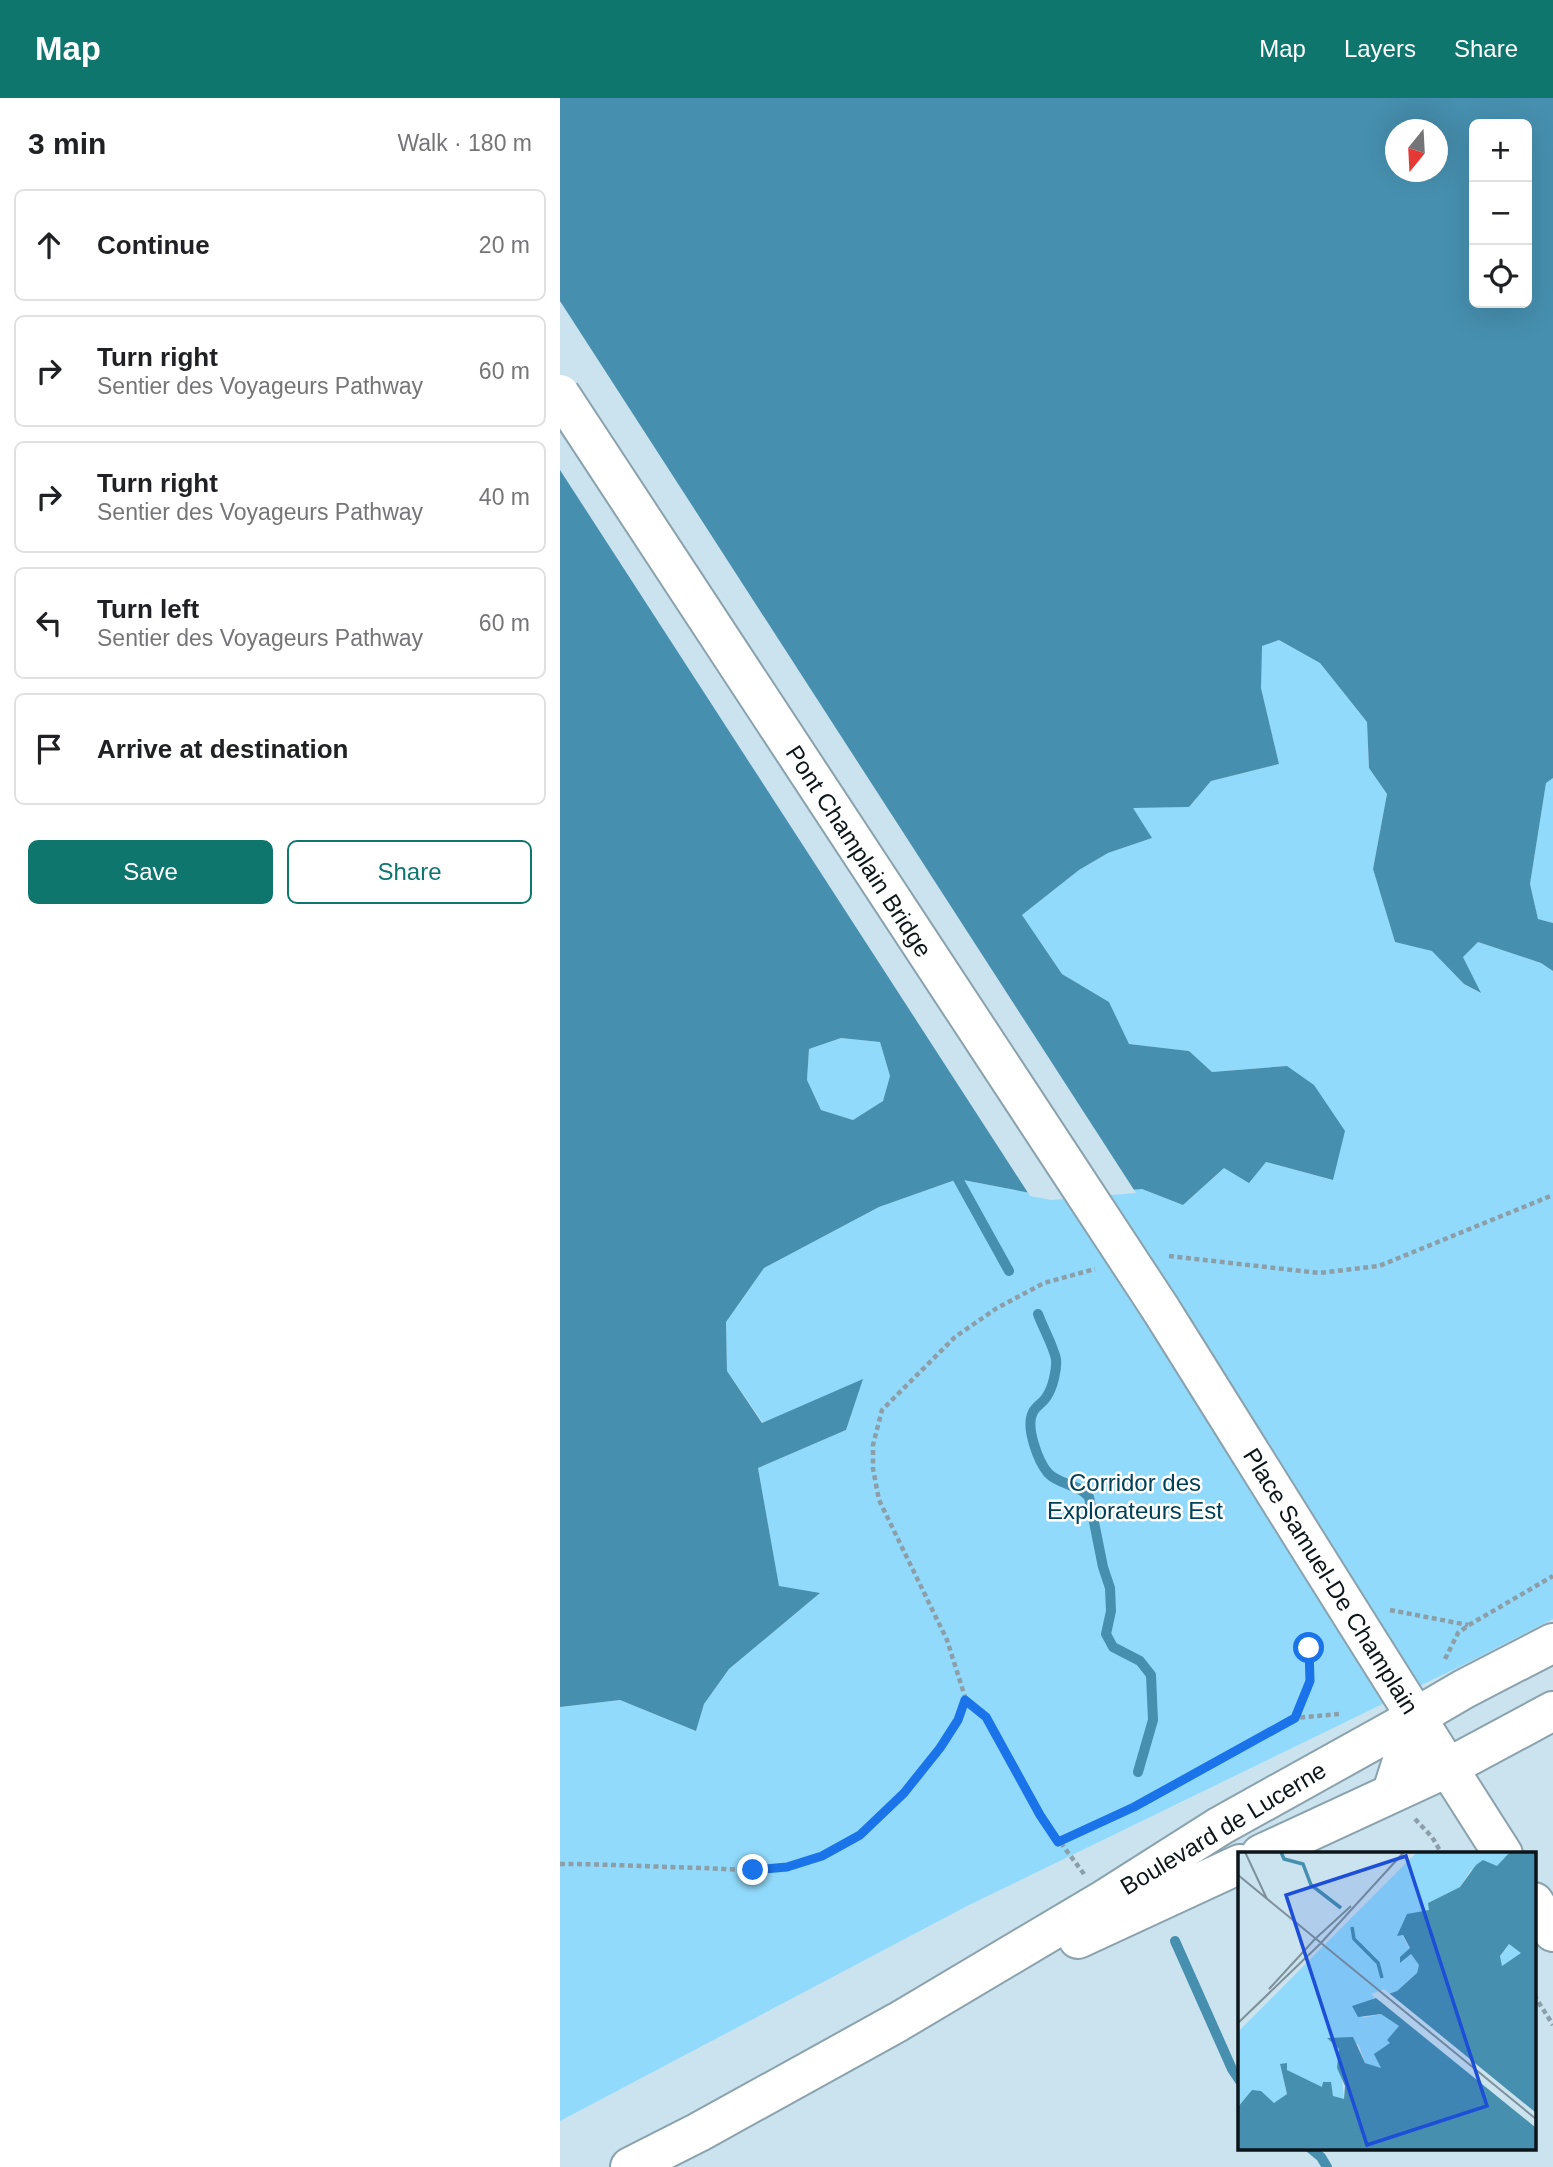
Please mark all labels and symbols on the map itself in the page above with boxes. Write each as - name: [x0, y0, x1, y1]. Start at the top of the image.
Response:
- north arrow: [1385, 119, 1448, 182]
- street label: Pont Champlain Bridge: [780, 740, 938, 962]
- street label: Place Samuel-De Champlain: [1238, 1443, 1424, 1719]
- park label: Corridor des Explorateurs Est: [1047, 1469, 1223, 1524]
- route start: [1293, 1632, 1324, 1663]
- street label: Boulevard de Lucerne: [1115, 1756, 1331, 1900]
- inset map: [1238, 1852, 1536, 2150]
- route end: [737, 1854, 768, 1885]

